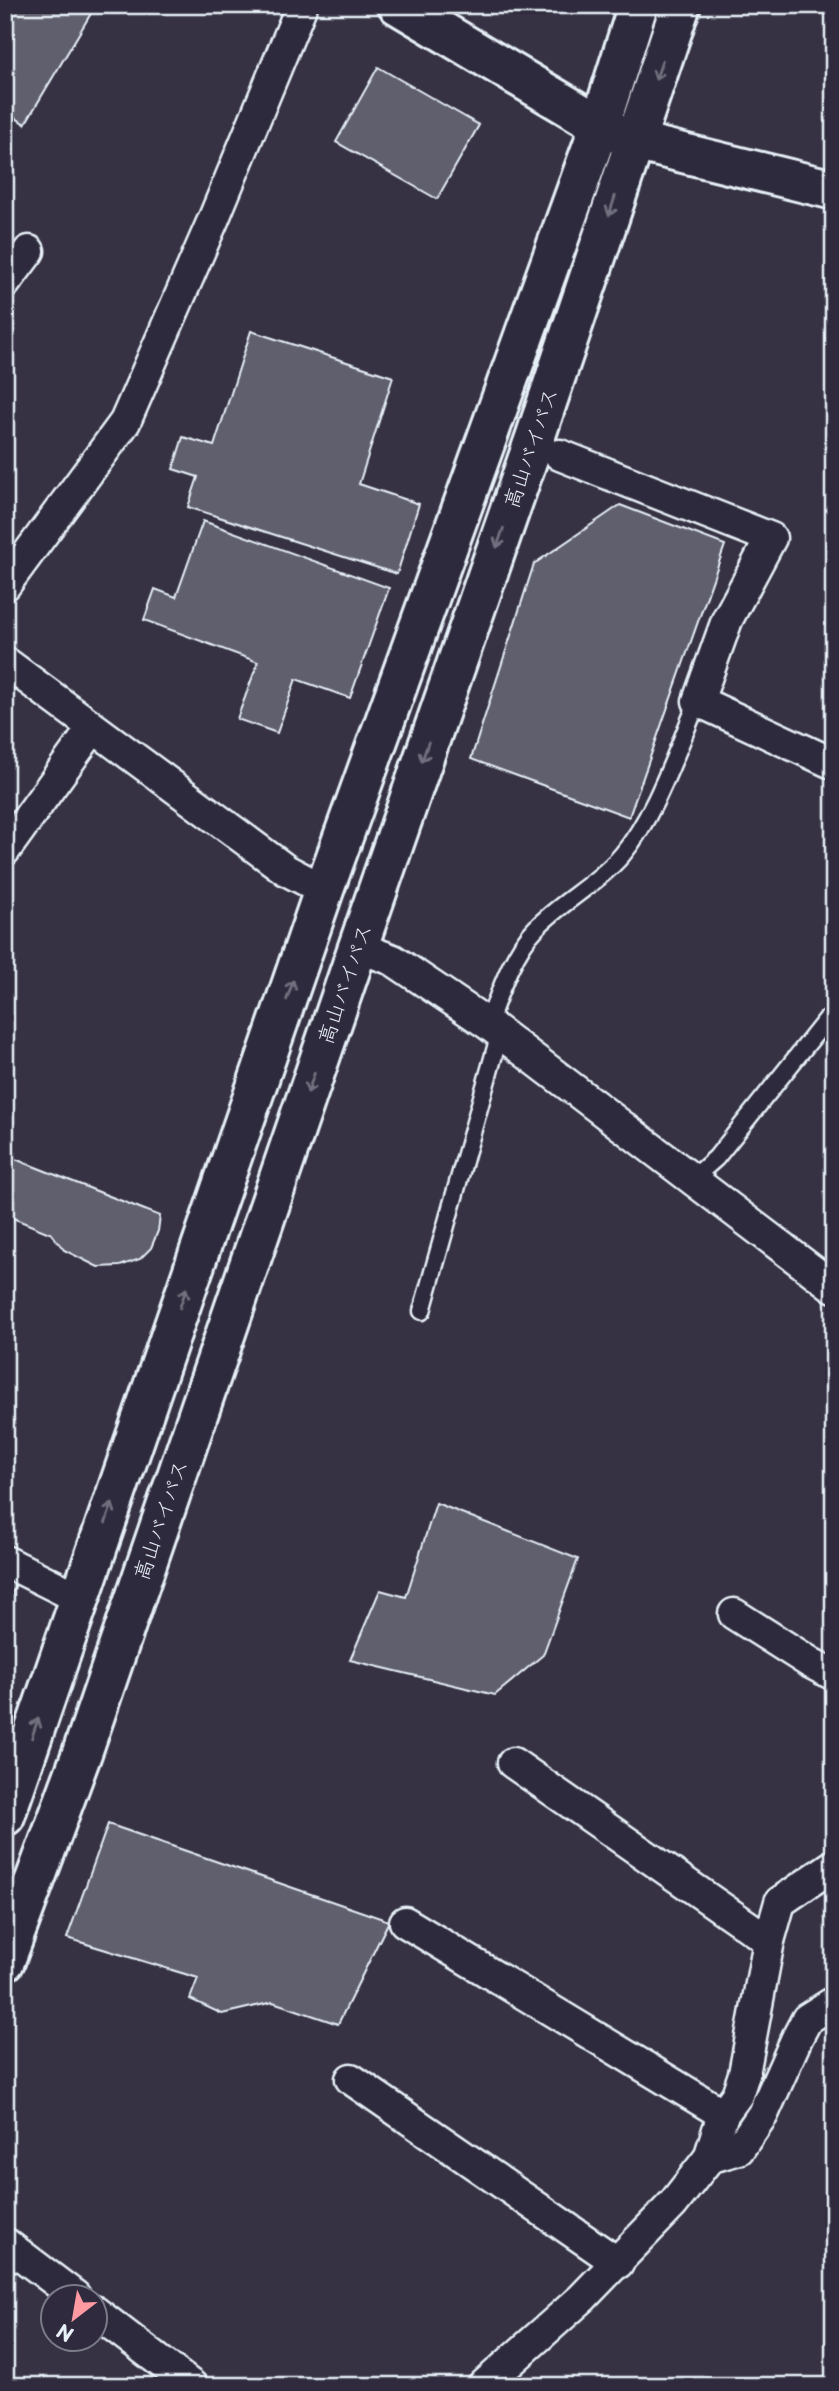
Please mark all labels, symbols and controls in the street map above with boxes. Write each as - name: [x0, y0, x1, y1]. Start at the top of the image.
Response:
- one-way arrow: [652, 58, 664, 80]
- one-way arrow: [605, 195, 618, 217]
- street label: 高山バイパス: [494, 383, 565, 512]
- one-way arrow: [493, 526, 506, 548]
- one-way arrow: [418, 741, 431, 763]
- street label: 高山バイパス: [308, 919, 379, 1048]
- one-way arrow: [285, 980, 297, 1002]
- one-way arrow: [304, 1072, 317, 1094]
- one-way arrow: [177, 1287, 190, 1309]
- street label: 高山バイパス: [124, 1455, 195, 1584]
- one-way arrow: [103, 1502, 116, 1524]
- one-way arrow: [30, 1718, 42, 1740]
- north arrow: [38, 2282, 108, 2352]
- text: N: [51, 2318, 78, 2349]

